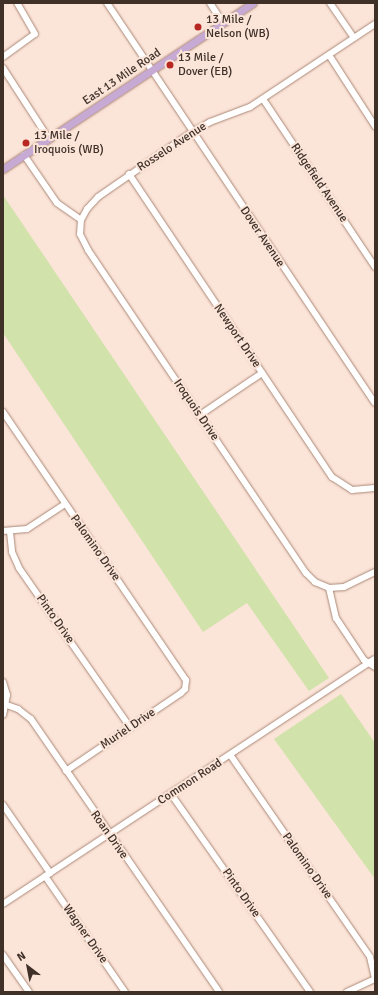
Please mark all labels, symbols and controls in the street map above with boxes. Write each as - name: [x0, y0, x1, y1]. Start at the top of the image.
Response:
- place label: 13 Mile / Nelson (WB): [206, 13, 270, 41]
- marker: 13 Mile / Nelson (WB): [193, 22, 203, 32]
- street label: East 13 Mile Road: [80, 46, 164, 108]
- place label: 13 Mile / Dover (EB): [178, 51, 232, 79]
- marker: 13 Mile / Dover (EB): [165, 60, 175, 70]
- street label: Rosselo Avenue: [135, 119, 209, 175]
- place label: 13 Mile / Iroquois (WB): [34, 129, 104, 157]
- marker: 13 Mile / Iroquois (WB): [21, 138, 31, 148]
- street label: Ridgefield Avenue: [287, 141, 351, 225]
- street label: Dover Avenue: [237, 204, 287, 270]
- street label: Newport Drive: [210, 301, 264, 371]
- street label: Iroquois Drive: [170, 377, 222, 443]
- street label: Palomino Drive: [67, 512, 123, 584]
- street label: Pinto Drive: [33, 592, 77, 646]
- street label: Muriel Drive: [98, 705, 158, 753]
- street label: Common Road: [155, 756, 225, 808]
- street label: Roan Drive: [87, 808, 131, 862]
- street label: Palomino Drive: [279, 830, 335, 902]
- street label: Pinto Drive: [219, 866, 263, 920]
- street label: Wagner Drive: [59, 902, 111, 966]
- north arrow: [8, 947, 48, 987]
- text: N: [15, 949, 28, 964]

